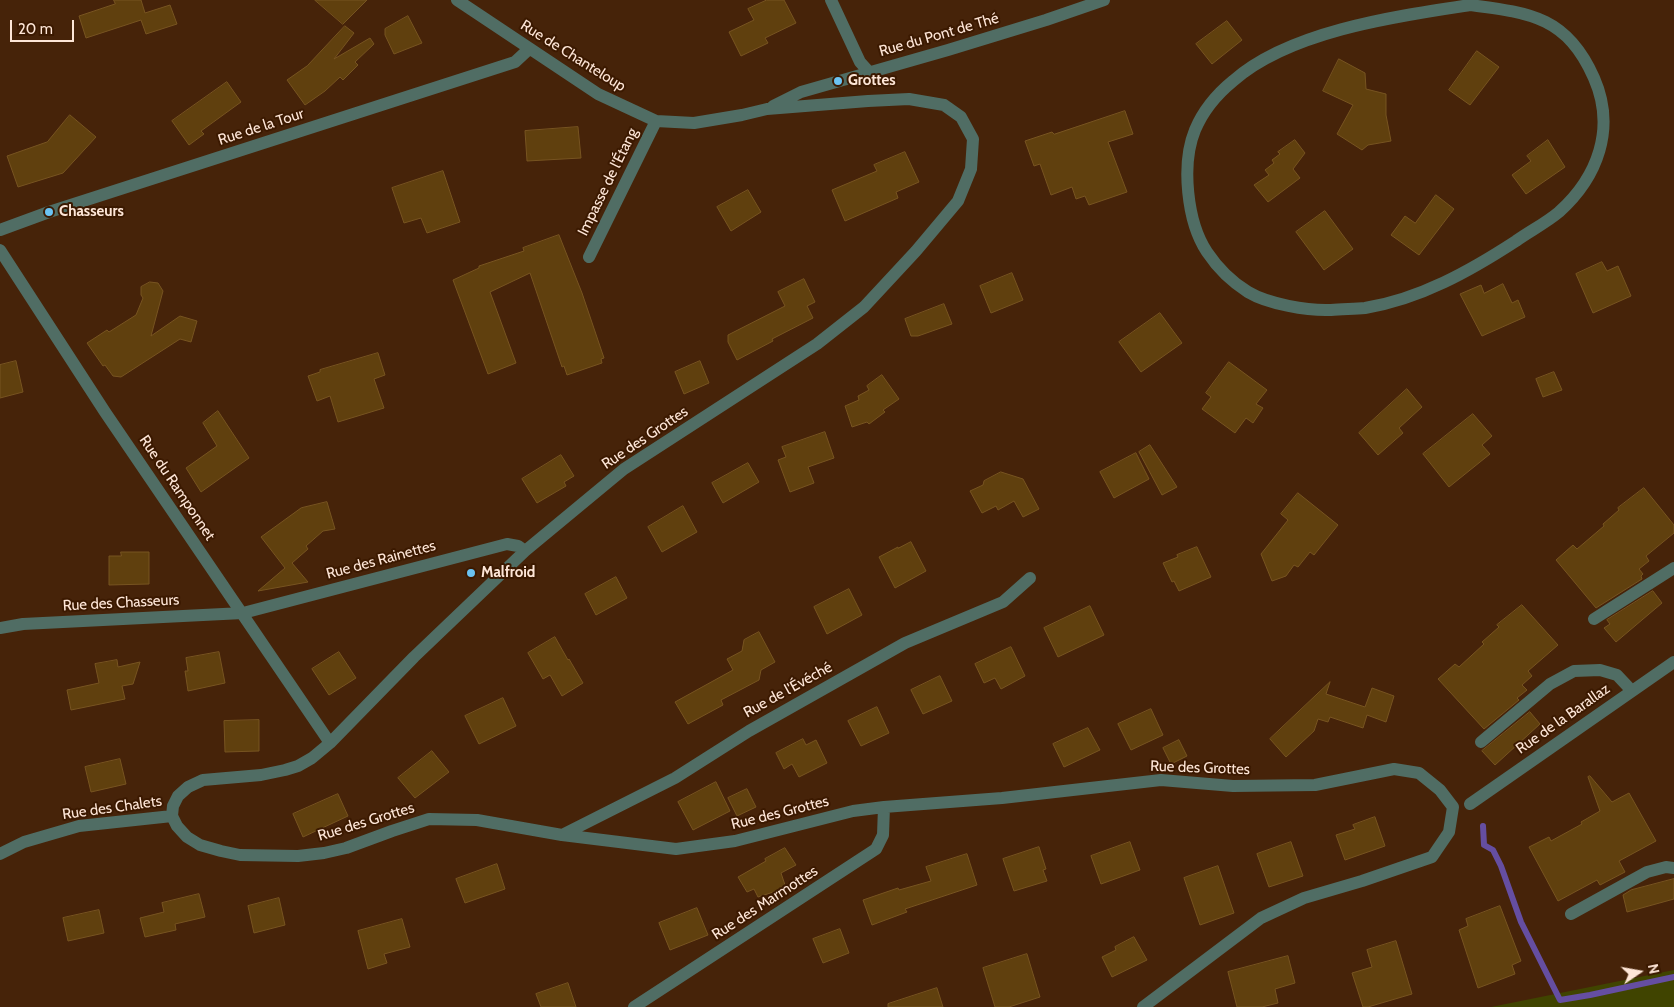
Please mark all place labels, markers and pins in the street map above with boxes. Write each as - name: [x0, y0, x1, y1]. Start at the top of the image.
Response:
- place label: Grottes: [848, 72, 896, 90]
- marker: Grottes: [832, 75, 844, 87]
- place label: Chasseurs: [59, 203, 124, 221]
- marker: Chasseurs: [43, 206, 55, 218]
- place label: Malfroid: [481, 564, 535, 582]
- marker: Malfroid: [465, 567, 477, 579]

